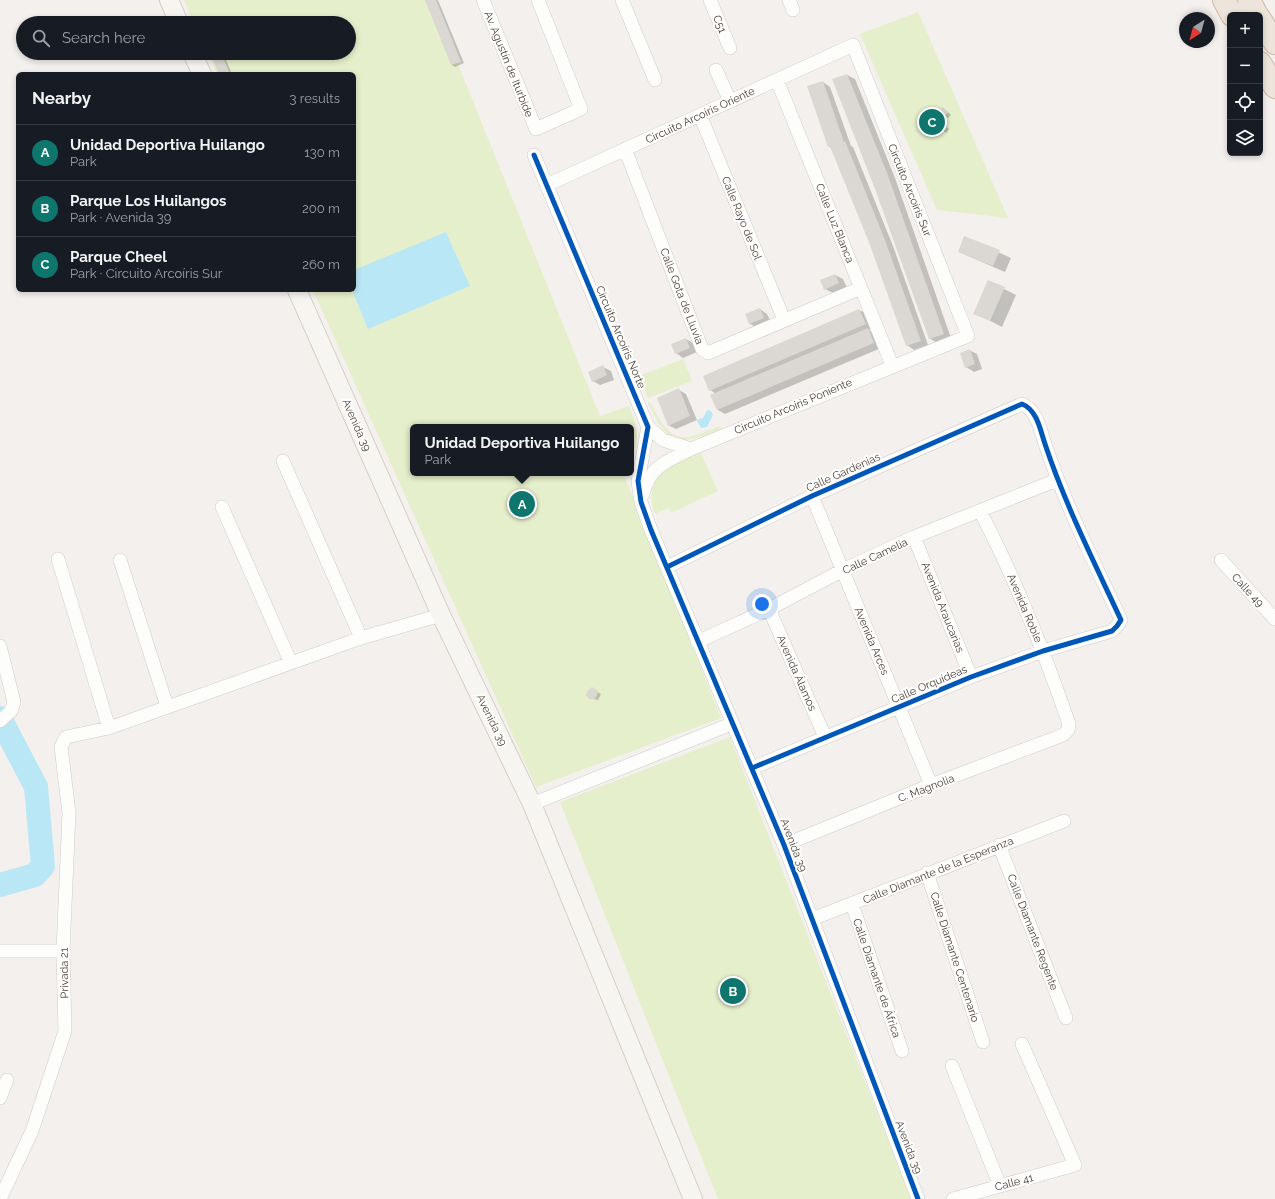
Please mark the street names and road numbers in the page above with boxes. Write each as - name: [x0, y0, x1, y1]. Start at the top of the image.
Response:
- street label: Av. Agustín de Iturbide: [481, 9, 536, 120]
- street label: C51: [710, 13, 729, 35]
- street label: Circuito Arcoíris Oriente: [644, 84, 757, 146]
- street label: Circuito Arcoíris Sur: [885, 142, 934, 238]
- street label: Calle Rayo de Sol: [719, 174, 764, 262]
- street label: Calle Luz Blanca: [813, 181, 856, 265]
- street label: Calle Gota de Lluvia: [657, 246, 706, 346]
- street label: Circuito Arcoíris Norte: [593, 284, 648, 391]
- street label: Circuito Arcoíris Poniente: [732, 376, 854, 437]
- street label: Avenida 39: [339, 397, 374, 453]
- street label: Calle Gardenias: [804, 450, 882, 495]
- street label: Calle Camelia: [841, 536, 910, 577]
- street label: Avenida Araucarias: [918, 560, 967, 654]
- street label: Calle 49: [1229, 571, 1266, 610]
- street label: Avenida Roble: [1004, 572, 1045, 645]
- street label: Avenida Arces: [851, 605, 892, 677]
- street label: Avenida Álamos: [774, 633, 820, 713]
- street label: Calle Orquídeas: [889, 663, 969, 706]
- street label: Avenida 39: [473, 692, 510, 748]
- street label: C. Magnolia: [896, 772, 956, 805]
- street label: Avenida 39: [777, 817, 810, 874]
- street label: Calle Diamante de la Esperanza: [861, 834, 1015, 907]
- street label: Calle Diamante Regente: [1004, 872, 1061, 993]
- street label: Calle Diamante Centenario: [927, 890, 982, 1024]
- street label: Calle Diamante de África: [850, 916, 904, 1040]
- street label: Privada 21: [58, 947, 71, 999]
- street label: Avenida 39: [892, 1119, 925, 1176]
- street label: Calle 41: [993, 1171, 1035, 1194]

